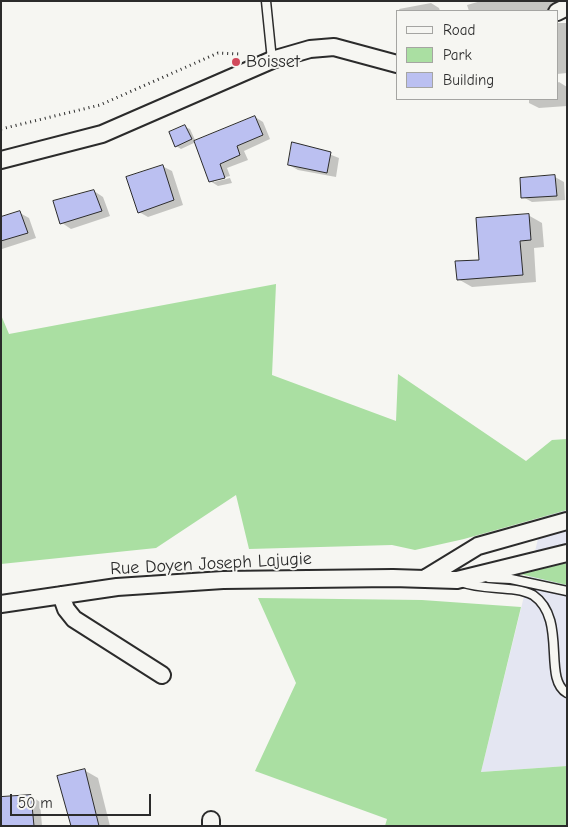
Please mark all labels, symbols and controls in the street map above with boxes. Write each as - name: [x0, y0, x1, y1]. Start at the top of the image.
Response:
- legend: [396, 10, 558, 100]
- text: Road: [443, 21, 475, 39]
- text: Park: [443, 46, 472, 64]
- place label: Boisset: [246, 51, 300, 73]
- marker: Boisset: [230, 56, 242, 68]
- text: Building: [443, 71, 494, 89]
- street label: Rue Doyen Joseph Lajugie: [110, 548, 312, 580]
- scale bar: [12, 784, 154, 816]
- text: 50 m: [18, 794, 53, 812]

